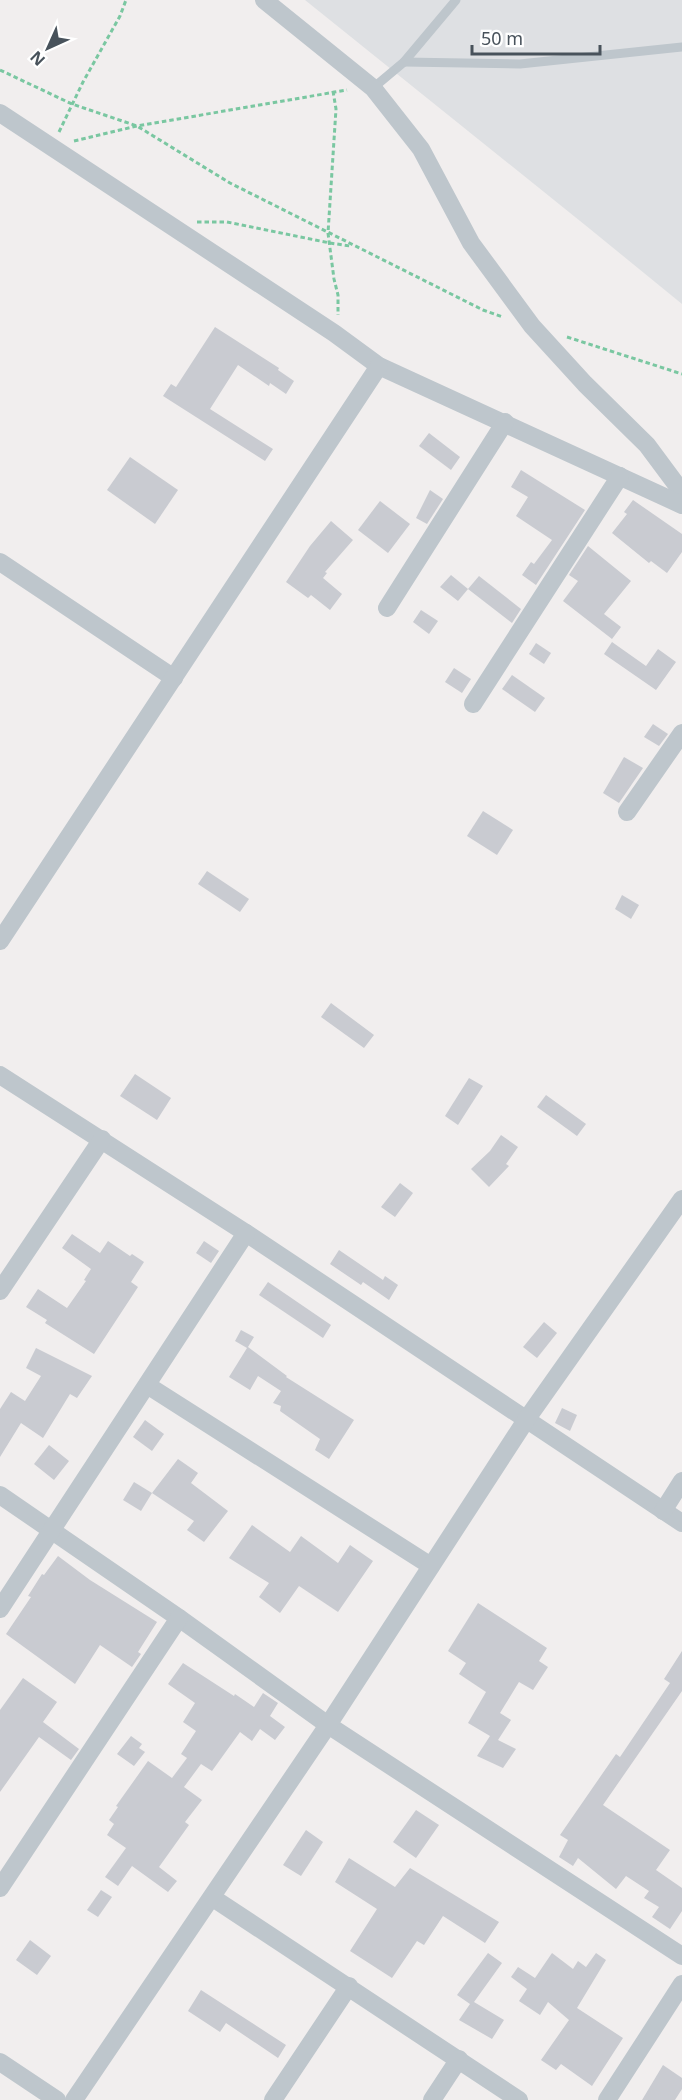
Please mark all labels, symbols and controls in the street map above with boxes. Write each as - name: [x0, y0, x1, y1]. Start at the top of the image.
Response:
- north arrow: [18, 18, 78, 78]
- scale bar: [472, 18, 600, 56]
- text: 50 m: [481, 26, 523, 50]
- text: N: [25, 46, 50, 71]

